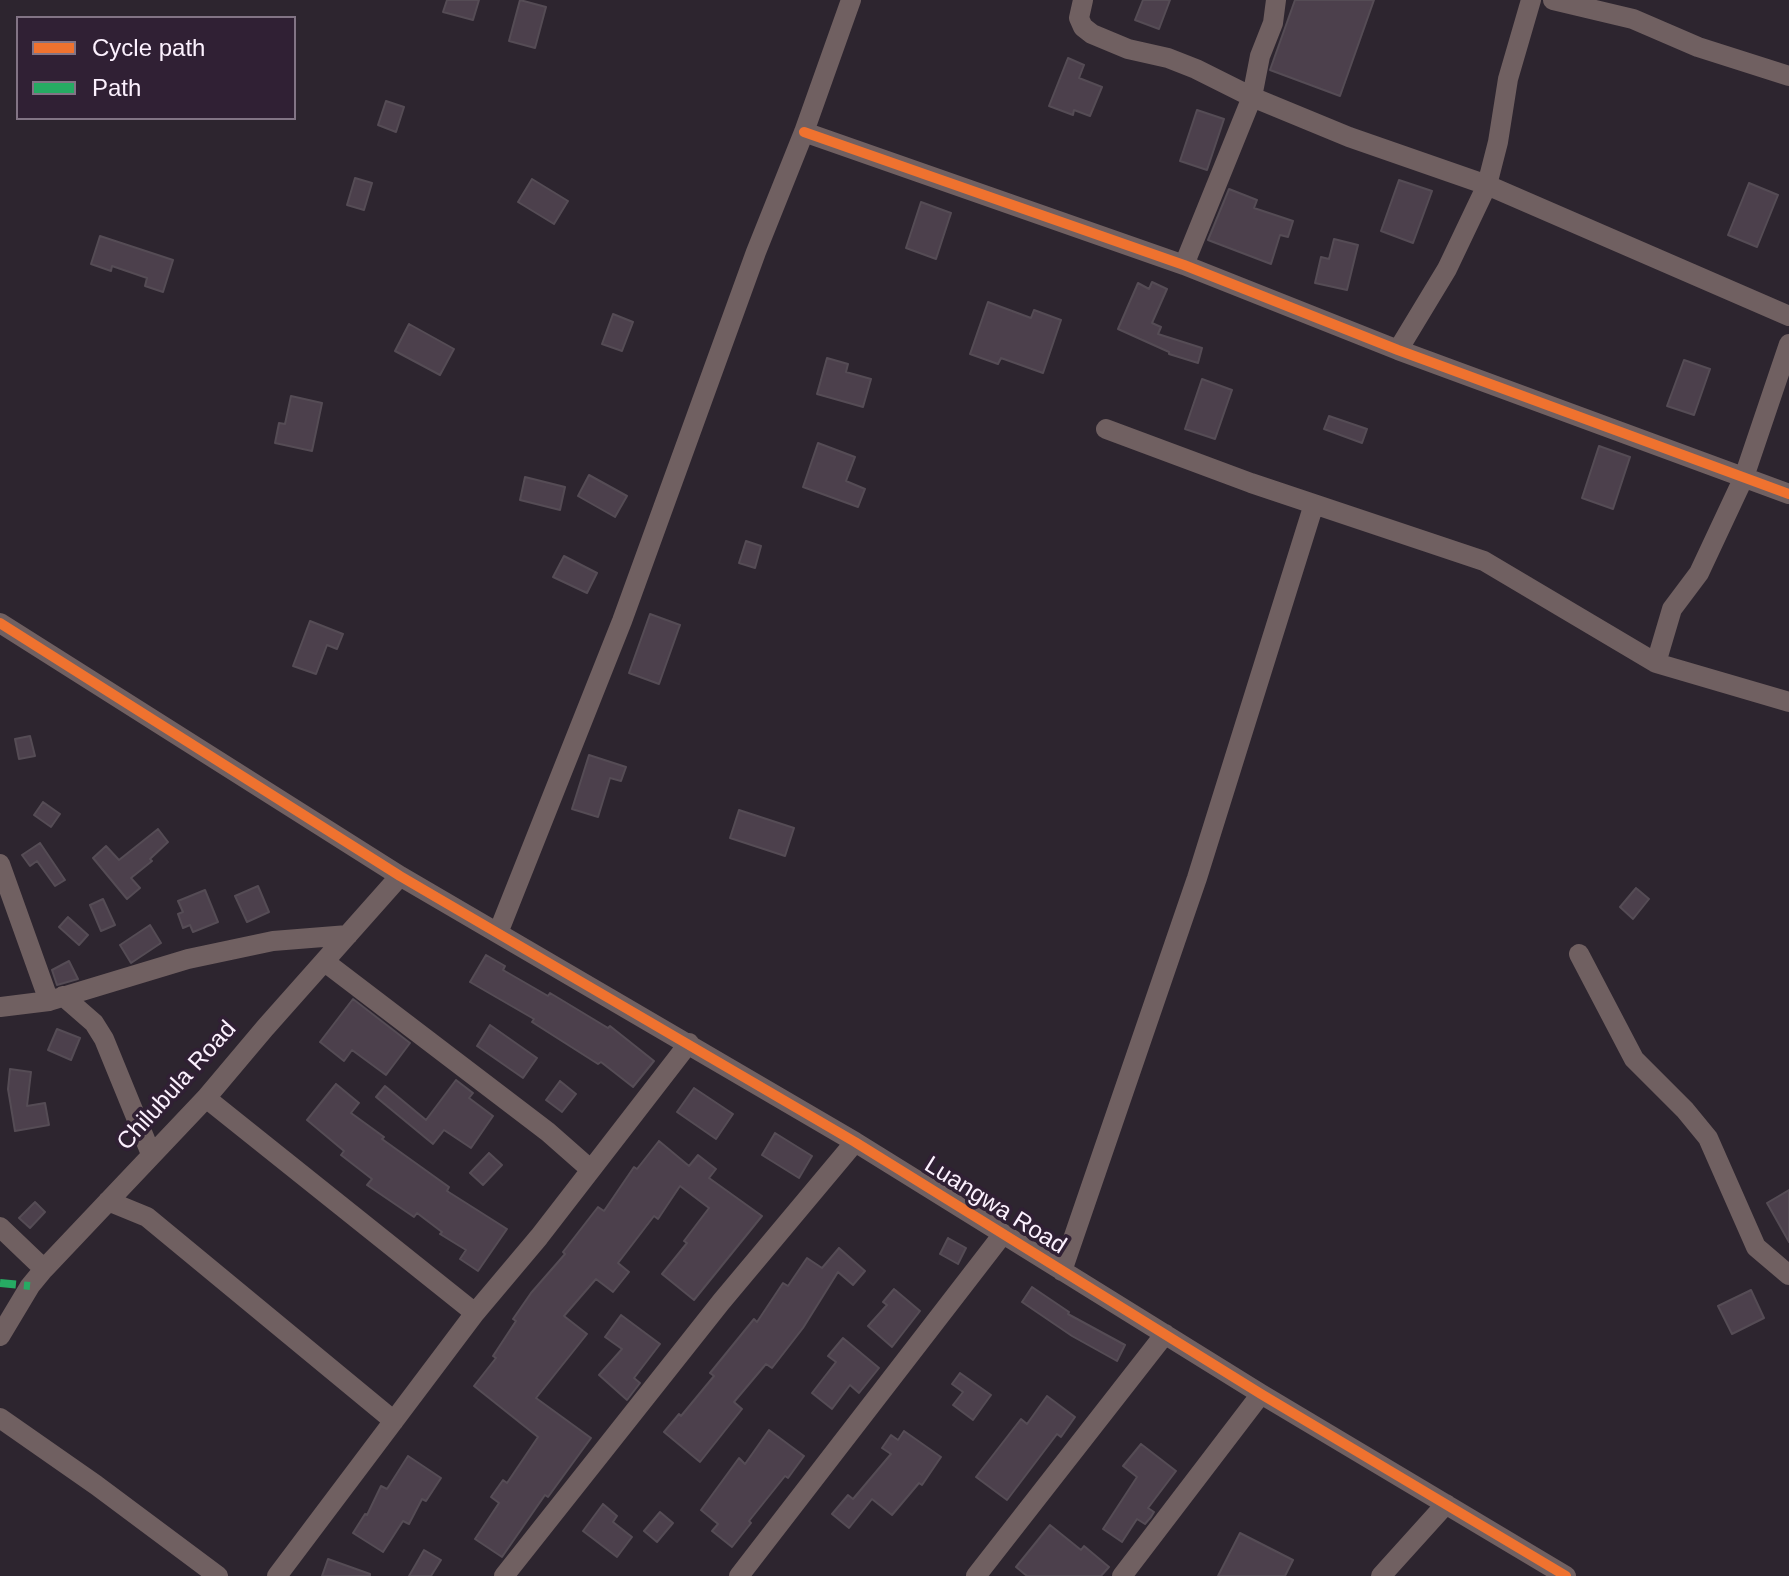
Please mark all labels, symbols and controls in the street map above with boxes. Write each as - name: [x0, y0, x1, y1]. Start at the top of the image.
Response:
- legend: [16, 16, 296, 120]
- text: Cycle path: [92, 34, 205, 61]
- text: Path: [92, 74, 141, 101]
- street label: Chilubula Road: [111, 1015, 243, 1157]
- street label: Luangwa Road: [919, 1151, 1071, 1261]

